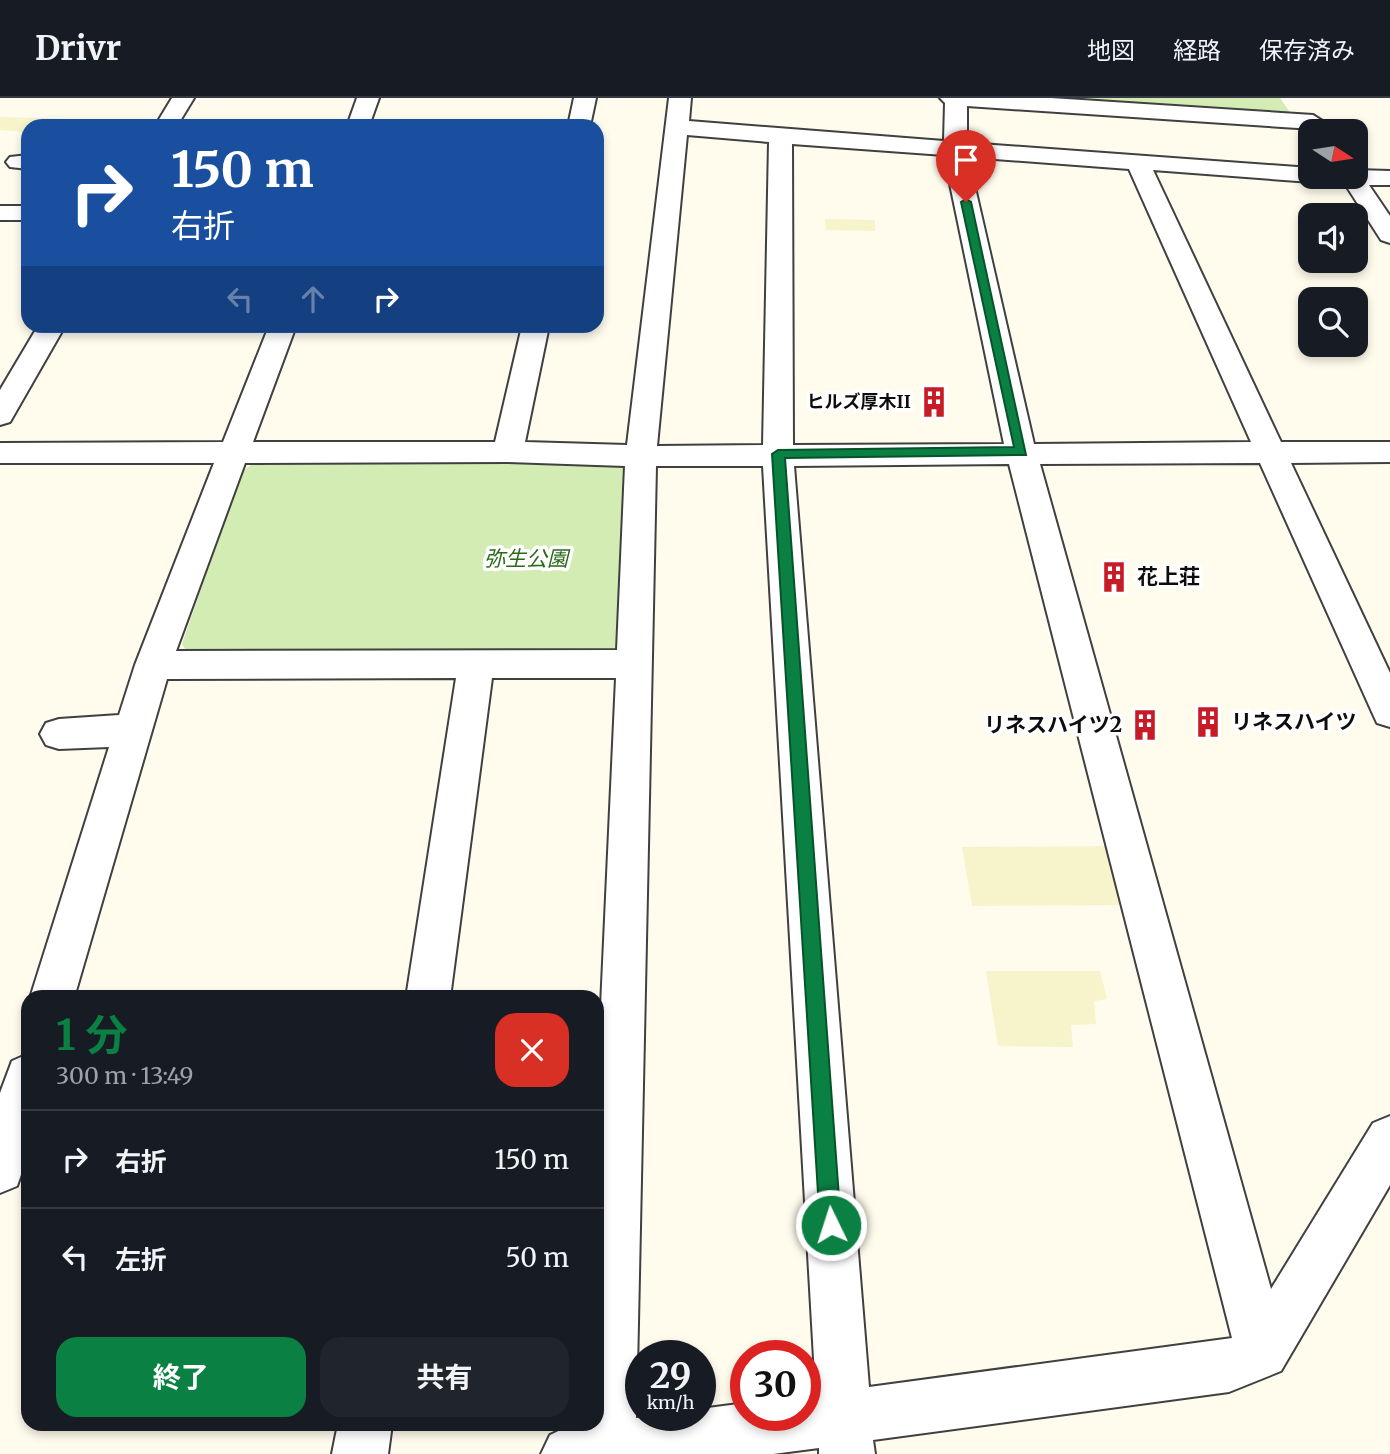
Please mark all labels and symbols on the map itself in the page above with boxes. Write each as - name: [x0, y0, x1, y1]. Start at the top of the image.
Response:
- north arrow: [1298, 119, 1368, 189]
- pin: [936, 130, 996, 202]
- building icon: ヒルズ厚木II: [917, 385, 951, 419]
- place label: ヒルズ厚木II: [807, 390, 911, 413]
- park label: 弥生公園: [484, 545, 571, 572]
- building icon: 花上荘: [1097, 560, 1131, 594]
- place label: 花上荘: [1137, 563, 1200, 590]
- building icon: リネスハイツ: [1191, 705, 1225, 739]
- building icon: リネスハイツ2: [1128, 708, 1162, 742]
- place label: リネスハイツ: [1231, 708, 1357, 735]
- place label: リネスハイツ2: [984, 711, 1122, 738]
- position arrow: [794, 1188, 868, 1262]
- speed limit sign: 30: [730, 1340, 821, 1431]

